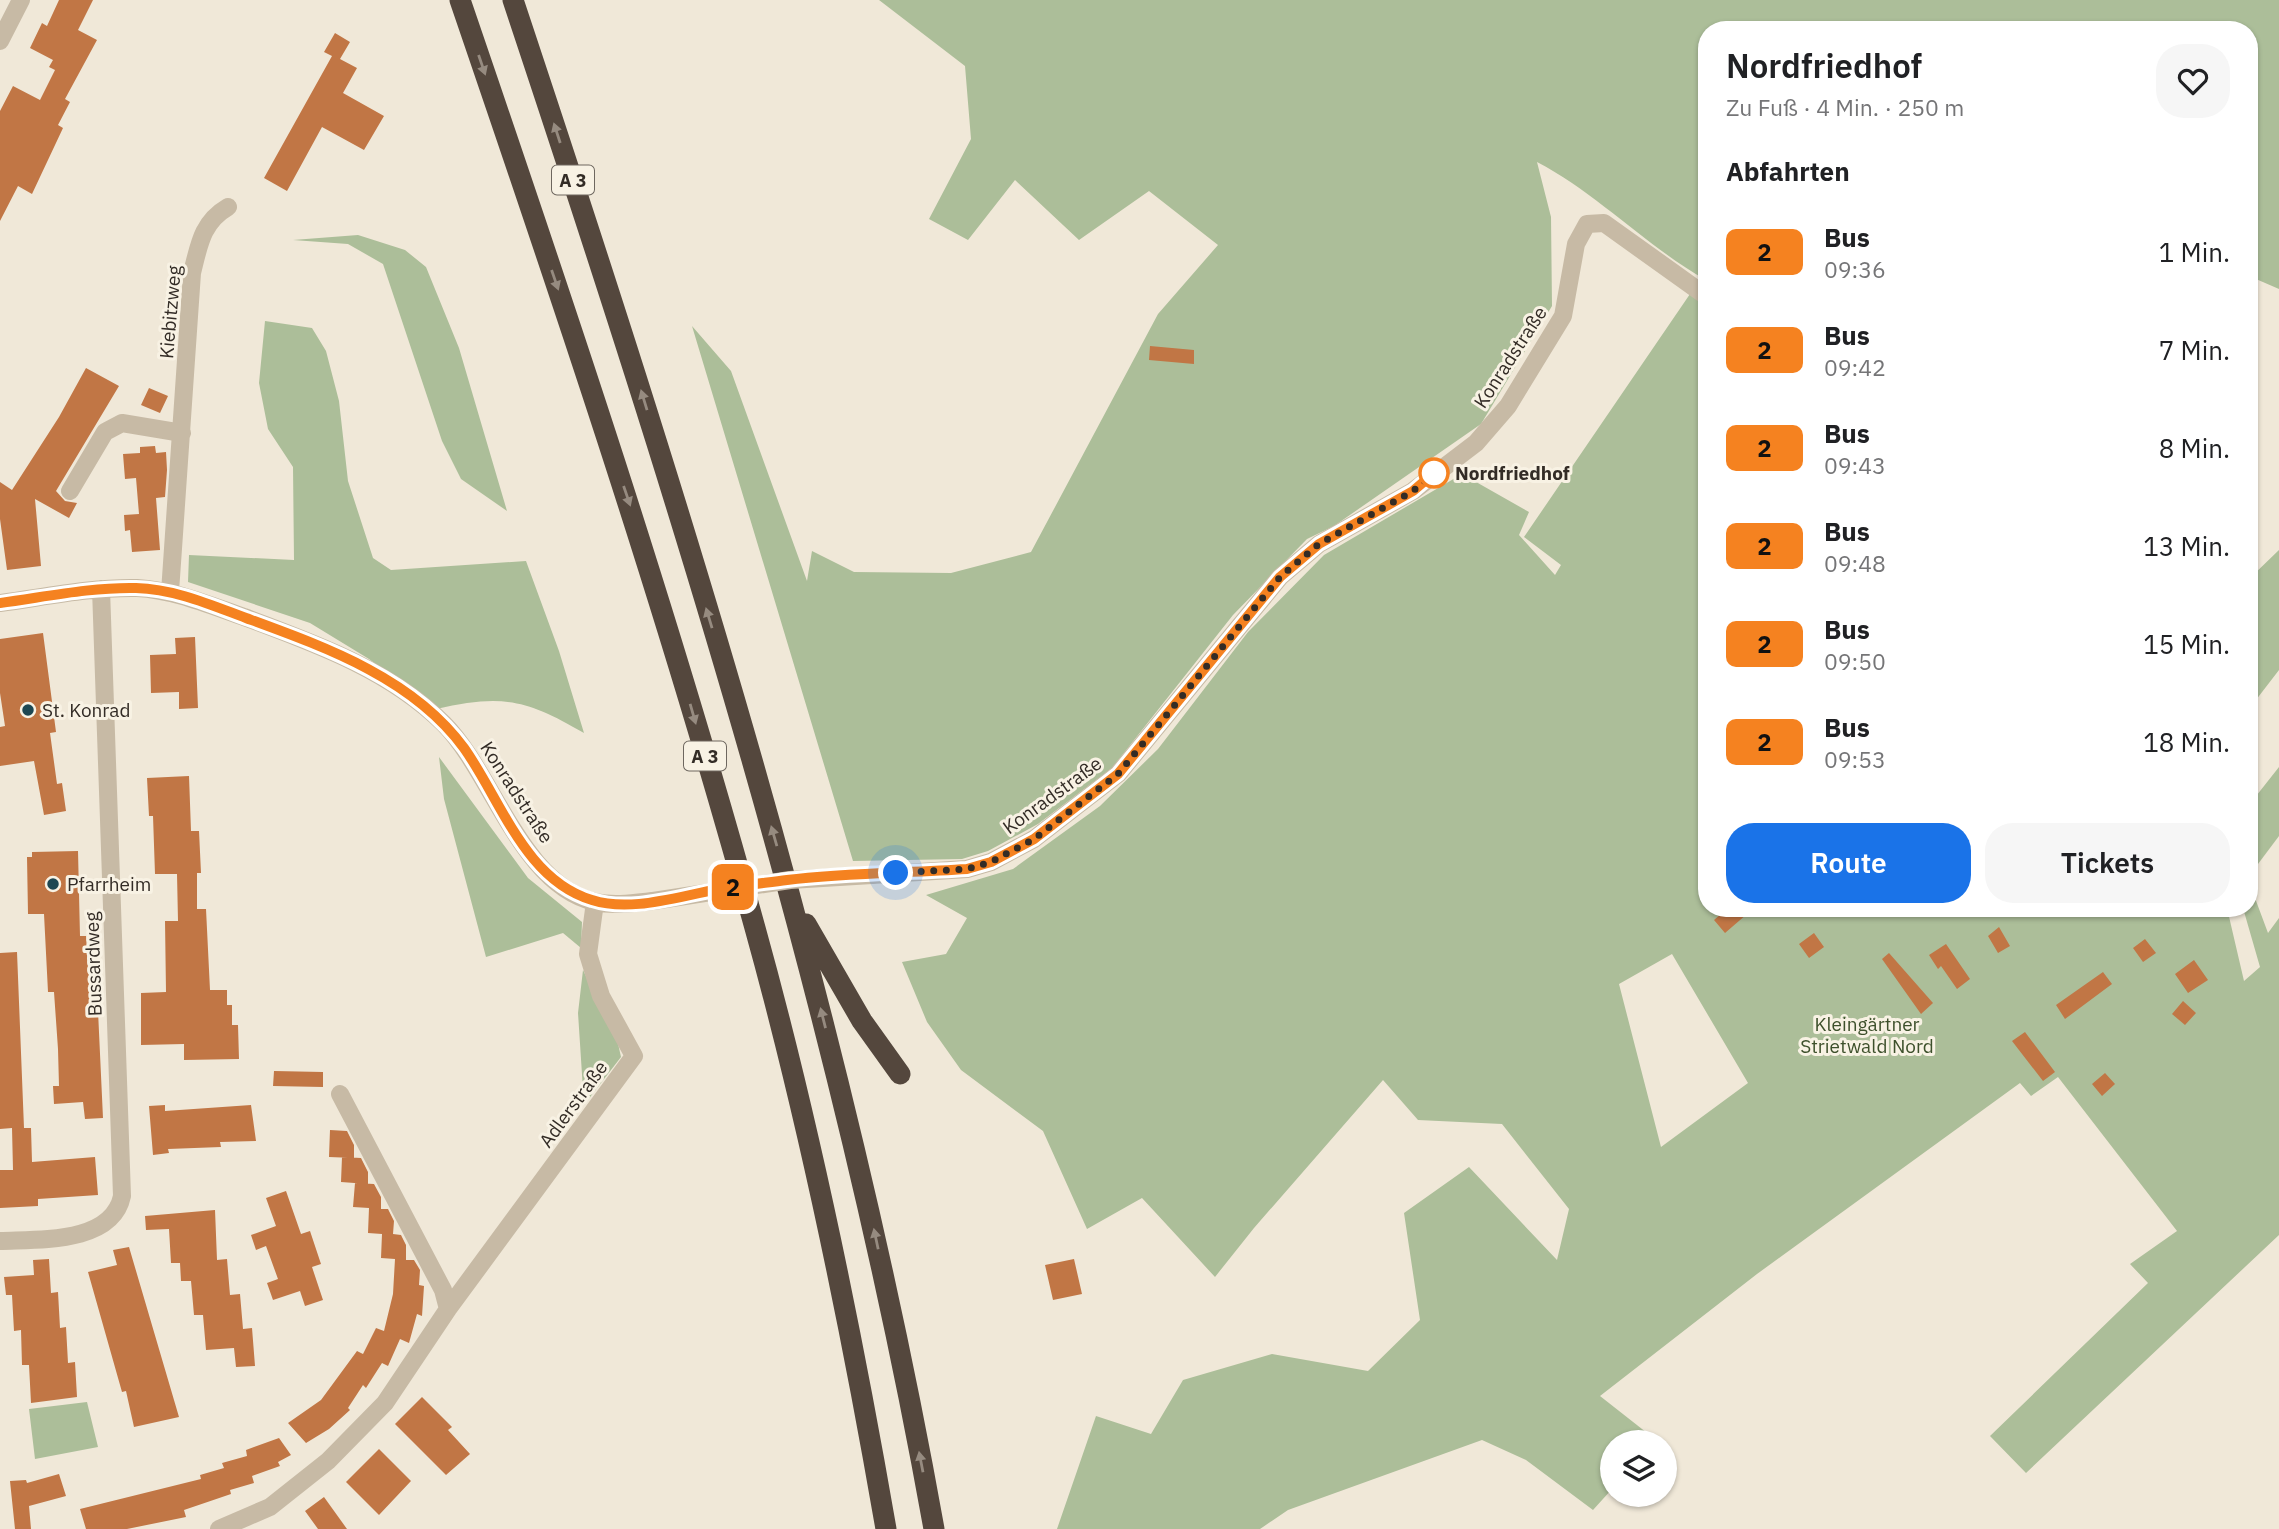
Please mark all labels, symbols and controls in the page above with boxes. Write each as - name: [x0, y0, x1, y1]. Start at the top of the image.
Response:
- text: Nordfriedhof: [1726, 44, 1922, 87]
- button: heart: [2156, 44, 2230, 118]
- one-way arrow: [478, 54, 488, 75]
- text: Zu Fuß · 4 Min. · 250 m: [1726, 92, 1964, 122]
- one-way arrow: [551, 122, 562, 143]
- text: Abfahrten: [1726, 154, 1850, 188]
- road number: A 3: [552, 166, 594, 195]
- text: Bus: [1824, 220, 1870, 254]
- text: 1 Min.: [2159, 235, 2230, 269]
- text: 2: [1757, 236, 1772, 268]
- text: 09:36: [1824, 254, 1886, 284]
- street label: Kiebitzweg: [154, 264, 186, 360]
- one-way arrow: [550, 270, 561, 291]
- street label: Konradstraße: [1468, 302, 1552, 412]
- text: Bus: [1824, 318, 1870, 352]
- text: 7 Min.: [2159, 333, 2230, 367]
- text: 2: [1757, 334, 1772, 366]
- text: 09:42: [1824, 352, 1886, 382]
- one-way arrow: [639, 389, 649, 410]
- text: Bus: [1824, 416, 1870, 450]
- text: 8 Min.: [2159, 431, 2230, 465]
- text: 2: [1757, 432, 1772, 464]
- text: 09:43: [1824, 450, 1886, 480]
- marker: Nordfriedhof: [1419, 458, 1449, 488]
- place label: Nordfriedhof: [1455, 461, 1570, 485]
- one-way arrow: [622, 486, 633, 507]
- text: Bus: [1824, 514, 1870, 548]
- text: 13 Min.: [2143, 529, 2230, 563]
- text: 2: [1757, 530, 1772, 562]
- text: 09:48: [1824, 548, 1886, 578]
- one-way arrow: [703, 607, 713, 628]
- text: Bus: [1824, 612, 1870, 646]
- text: 15 Min.: [2143, 627, 2230, 661]
- text: 2: [1757, 628, 1772, 660]
- text: 09:50: [1824, 646, 1886, 676]
- place label: St. Konrad: [42, 698, 130, 722]
- marker: St. Konrad: [20, 702, 36, 718]
- one-way arrow: [688, 704, 698, 725]
- text: Bus: [1824, 710, 1870, 744]
- text: 18 Min.: [2143, 725, 2230, 759]
- text: 2: [1757, 726, 1772, 758]
- street label: Konradstraße: [475, 737, 559, 847]
- road number: A 3: [684, 742, 726, 770]
- text: 09:53: [1824, 744, 1886, 774]
- street label: Konradstraße: [998, 751, 1106, 839]
- button: Route: [1726, 823, 1971, 903]
- button: Tickets: [1985, 823, 2230, 903]
- one-way arrow: [768, 825, 778, 846]
- your location: [878, 855, 913, 890]
- line badge: 2: [710, 864, 756, 910]
- text: 2: [726, 871, 740, 903]
- place label: Pfarrheim: [67, 872, 151, 896]
- marker: Pfarrheim: [45, 876, 61, 892]
- street label: Bussardweg: [79, 911, 107, 1017]
- one-way arrow: [817, 1007, 828, 1029]
- park label: Kleingärtner Strietwald Nord: [1800, 1012, 1934, 1058]
- street label: Adlerstraße: [534, 1056, 612, 1152]
- one-way arrow: [870, 1228, 881, 1250]
- map controls: [1600, 1430, 1677, 1507]
- button: layers: [1600, 1430, 1677, 1507]
- one-way arrow: [916, 1451, 927, 1473]

